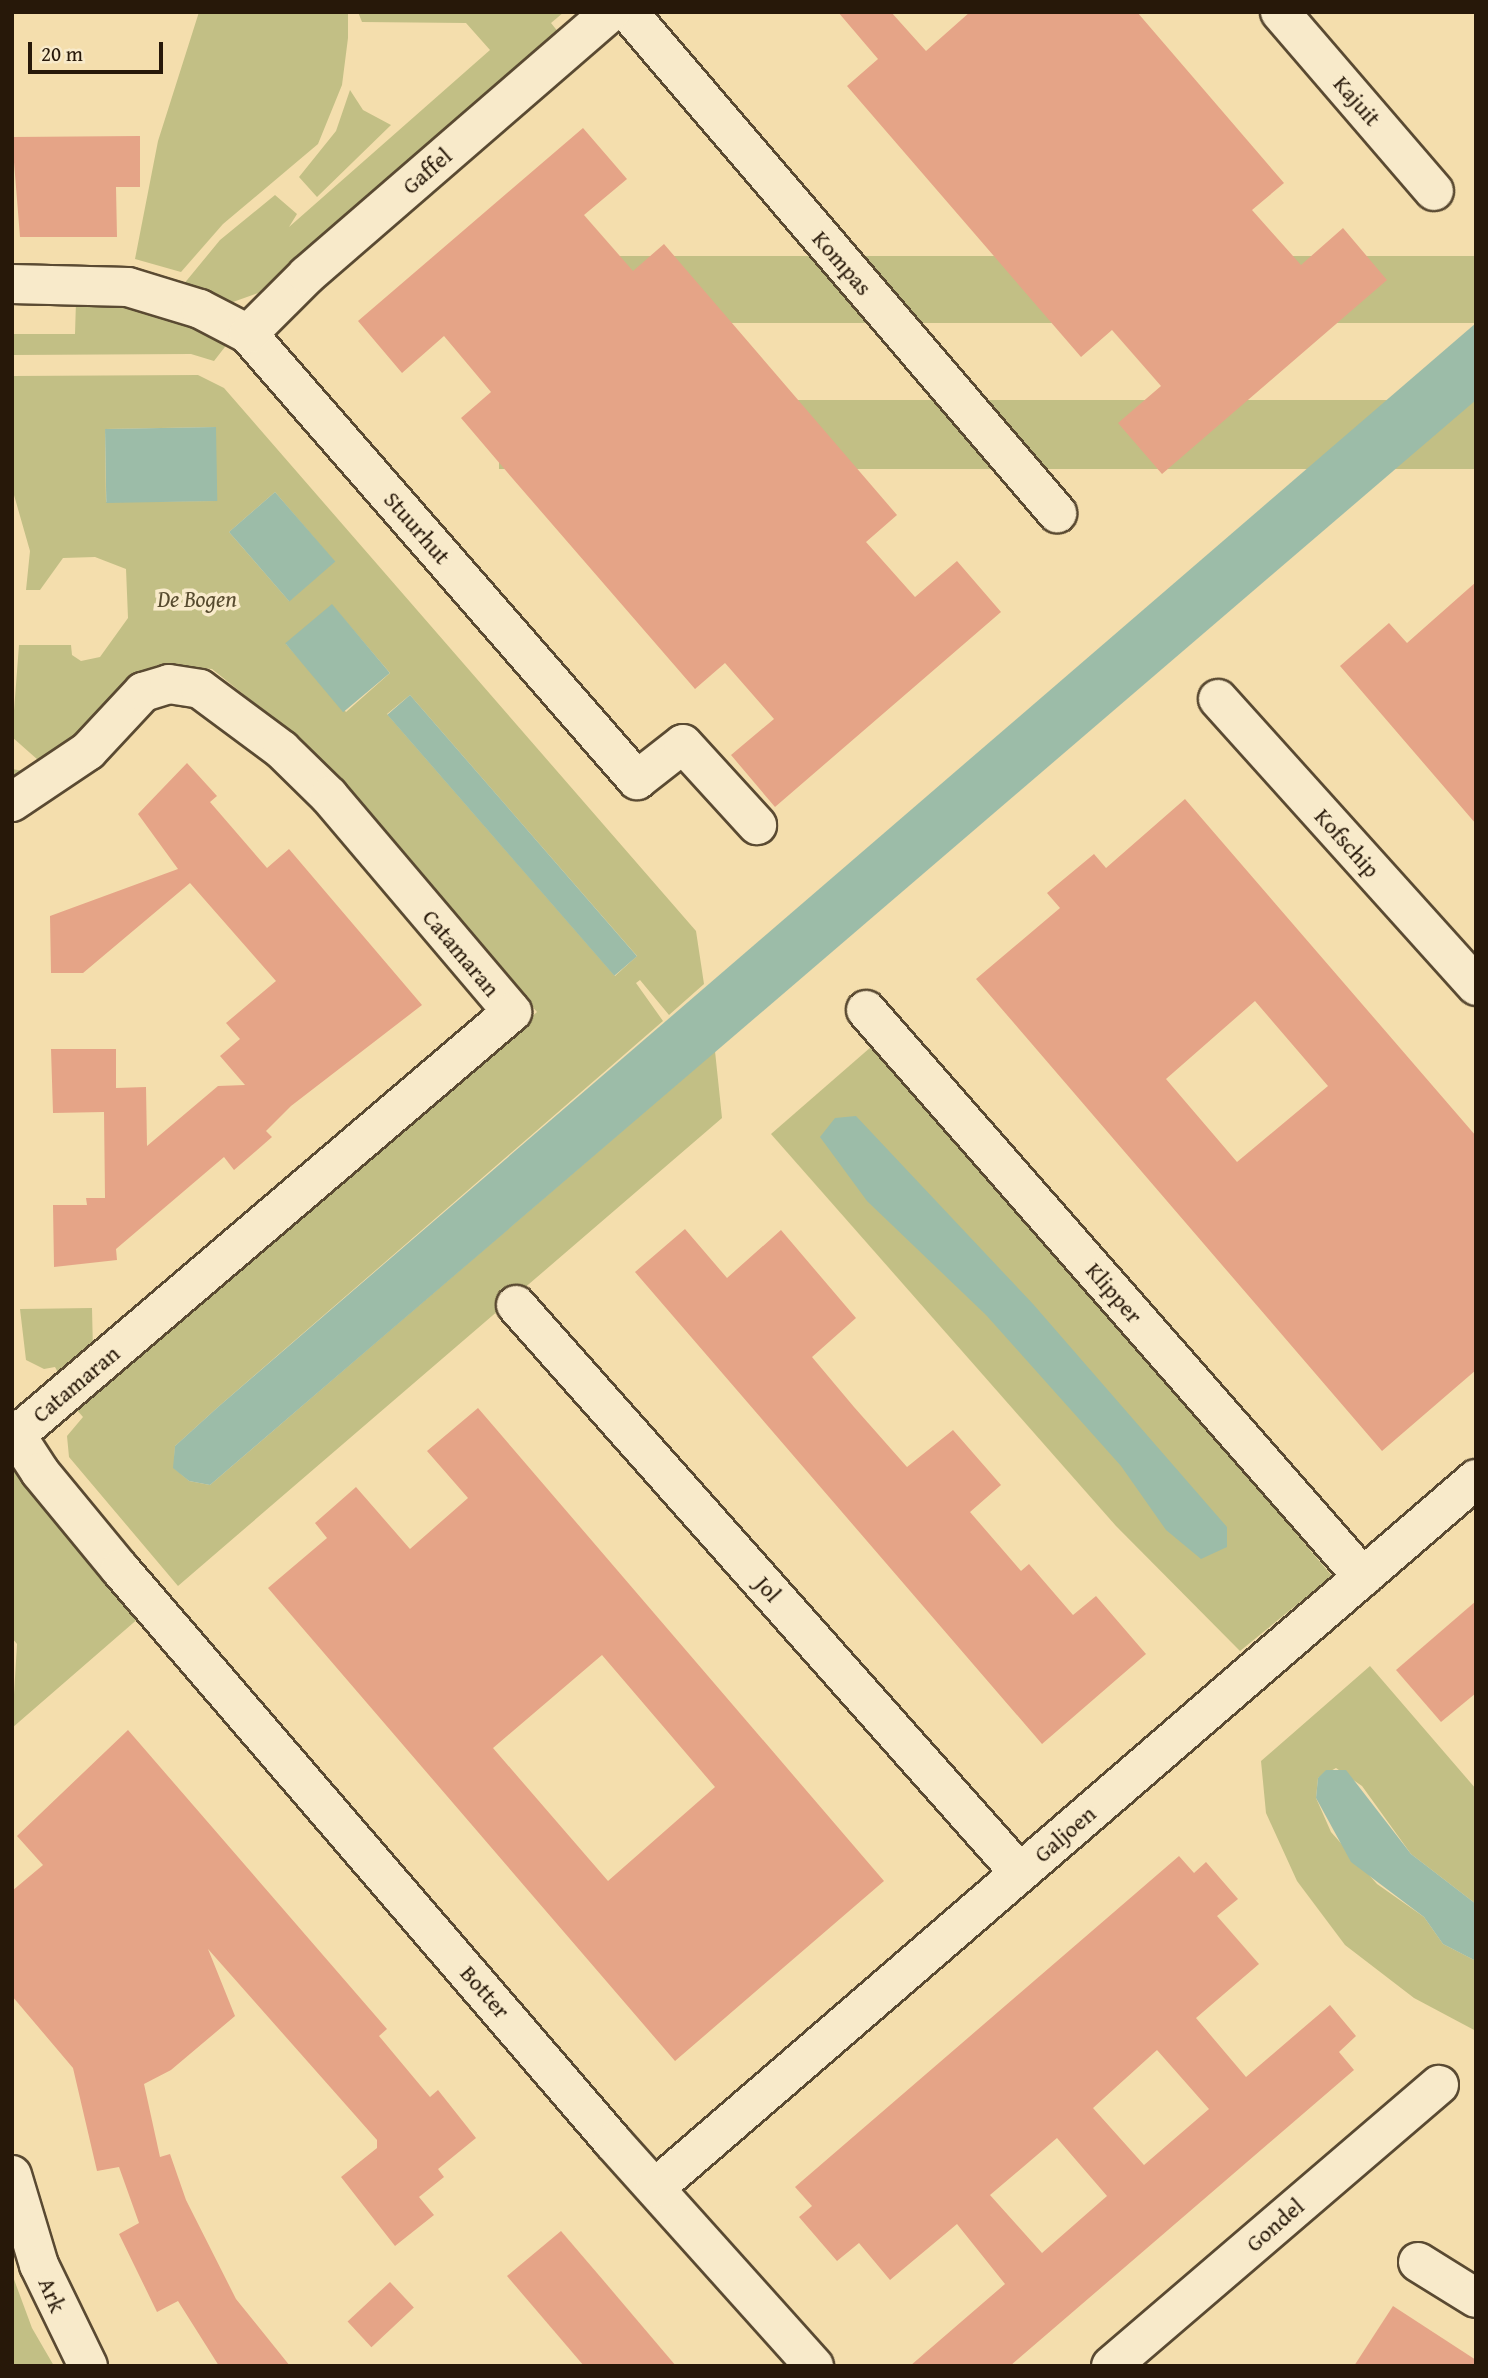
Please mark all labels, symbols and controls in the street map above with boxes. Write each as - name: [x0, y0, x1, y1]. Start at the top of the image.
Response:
- scale bar: [32, 28, 166, 72]
- text: 20 m: [41, 38, 83, 69]
- street label: Kajuit: [1328, 70, 1386, 132]
- street label: Gaffel: [397, 142, 457, 200]
- street label: Kompas: [806, 225, 878, 301]
- street label: Stuurhut: [378, 486, 456, 570]
- park label: De Bogen: [157, 585, 237, 613]
- street label: Kofschip: [1309, 803, 1385, 883]
- street label: Catamaran: [417, 904, 505, 1002]
- street label: Klipper: [1080, 1257, 1148, 1329]
- street label: Catamaran: [27, 1340, 125, 1428]
- street label: Jol: [749, 1570, 787, 1608]
- street label: Galjoen: [1029, 1800, 1101, 1868]
- street label: Botter: [454, 1960, 516, 2024]
- street label: Gondel: [1240, 2192, 1310, 2258]
- street label: Ark: [32, 2273, 72, 2317]

